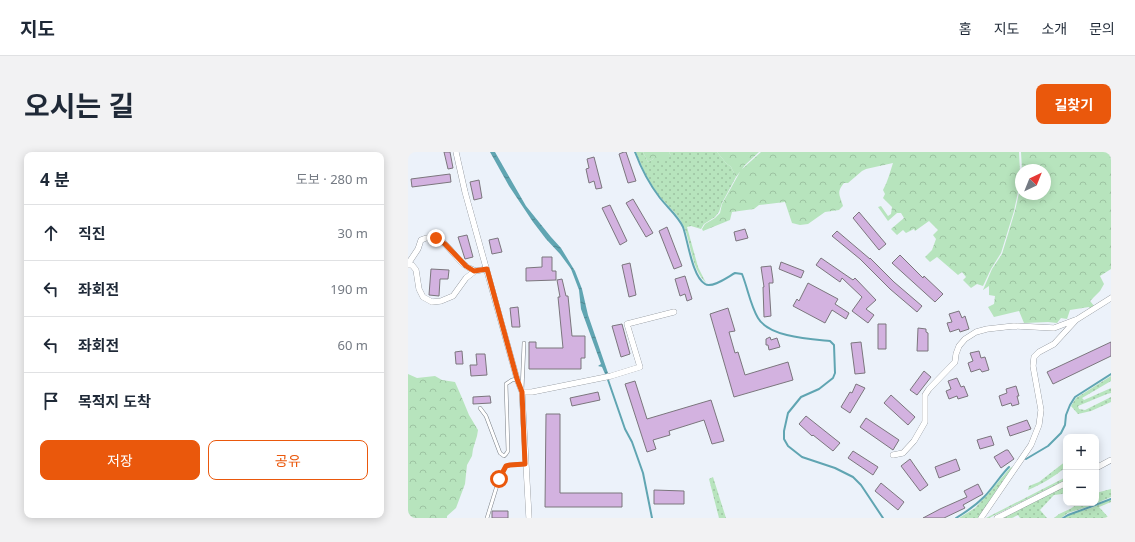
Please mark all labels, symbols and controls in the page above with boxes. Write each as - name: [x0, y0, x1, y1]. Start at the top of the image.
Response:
- text: 지도: [20, 16, 55, 42]
- text: 홈: [959, 19, 972, 38]
- text: 지도: [994, 19, 1019, 38]
- text: 소개: [1041, 19, 1067, 38]
- text: 문의: [1089, 19, 1115, 38]
- button: 길찾기: [1036, 84, 1111, 124]
- text: 오시는 길: [24, 86, 134, 124]
- north arrow: [1015, 164, 1051, 200]
- text: 4 분: [40, 168, 70, 191]
- text: 도보 · 280 m: [296, 170, 368, 188]
- icon: ahead: [40, 222, 62, 244]
- text: 직진: [78, 223, 106, 243]
- text: 30 m: [338, 224, 368, 242]
- route end: [427, 229, 445, 247]
- icon: left: [40, 278, 62, 300]
- text: 좌회전: [78, 279, 119, 299]
- text: 190 m: [330, 280, 368, 298]
- icon: left: [40, 334, 62, 356]
- text: 좌회전: [78, 335, 119, 355]
- text: 60 m: [338, 336, 368, 354]
- icon: arrive: [40, 390, 62, 412]
- text: 목적지 도착: [78, 391, 151, 411]
- map controls: [1063, 434, 1099, 506]
- button: +: [1063, 434, 1099, 470]
- button: 저장: [40, 440, 200, 480]
- button: 공유: [208, 440, 368, 480]
- route start: [490, 470, 508, 488]
- button: −: [1063, 470, 1099, 506]

